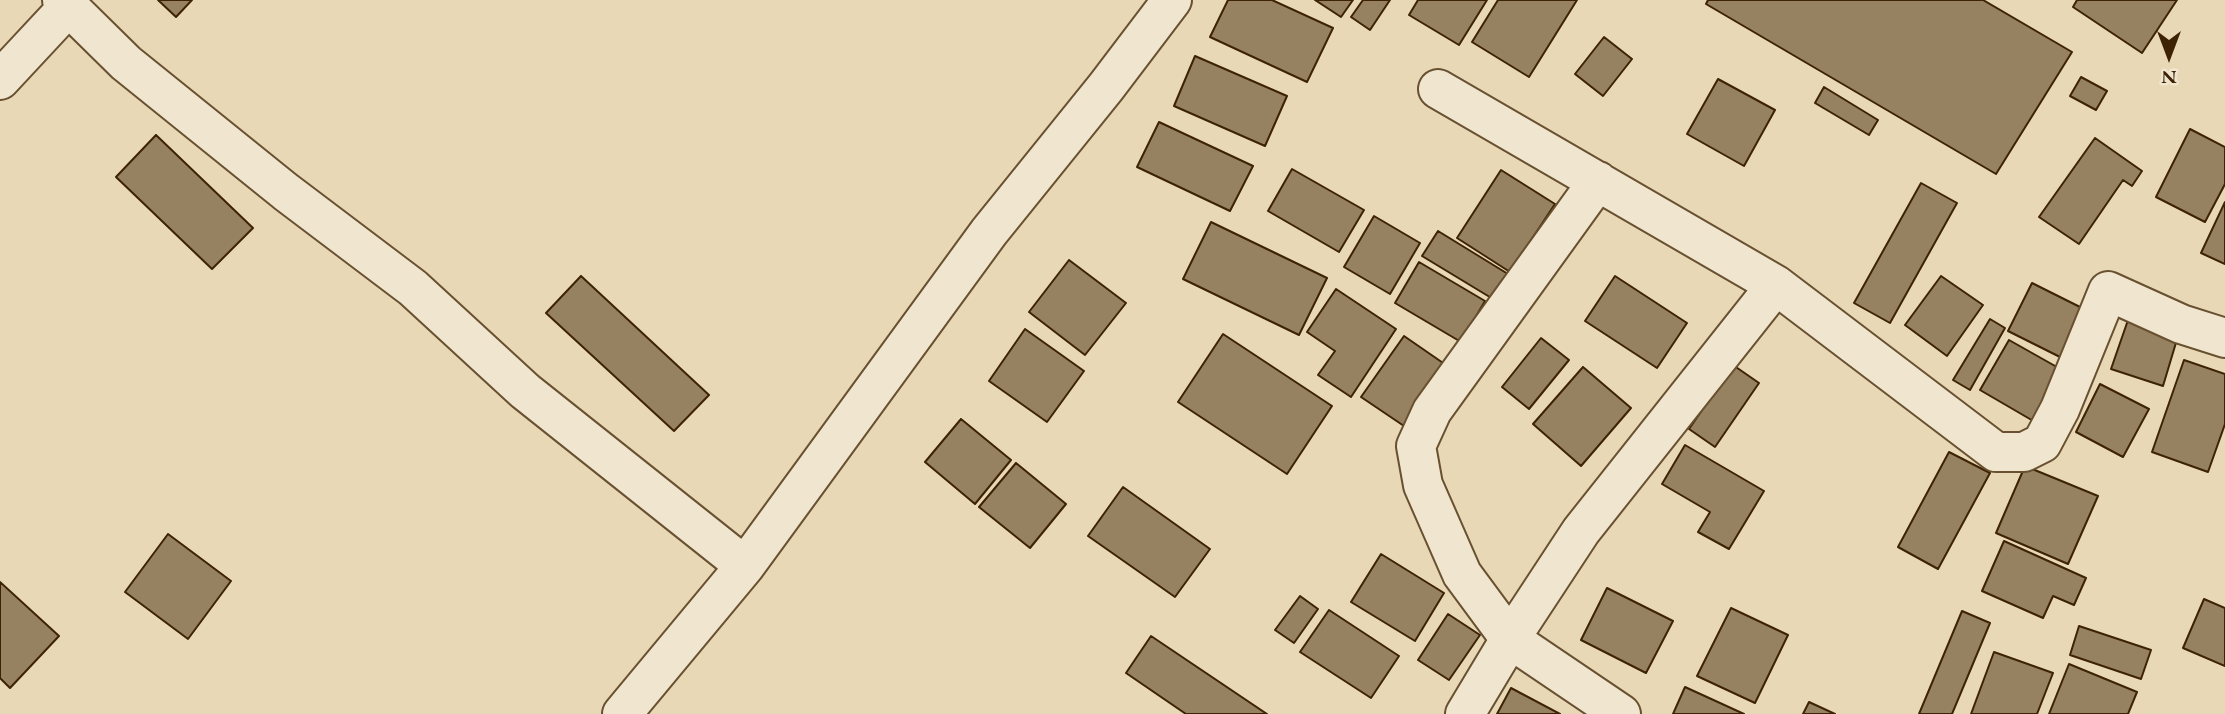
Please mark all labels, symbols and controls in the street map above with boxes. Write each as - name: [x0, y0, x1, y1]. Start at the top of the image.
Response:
- north arrow: [2134, 21, 2204, 91]
- text: N: [2161, 65, 2177, 90]

